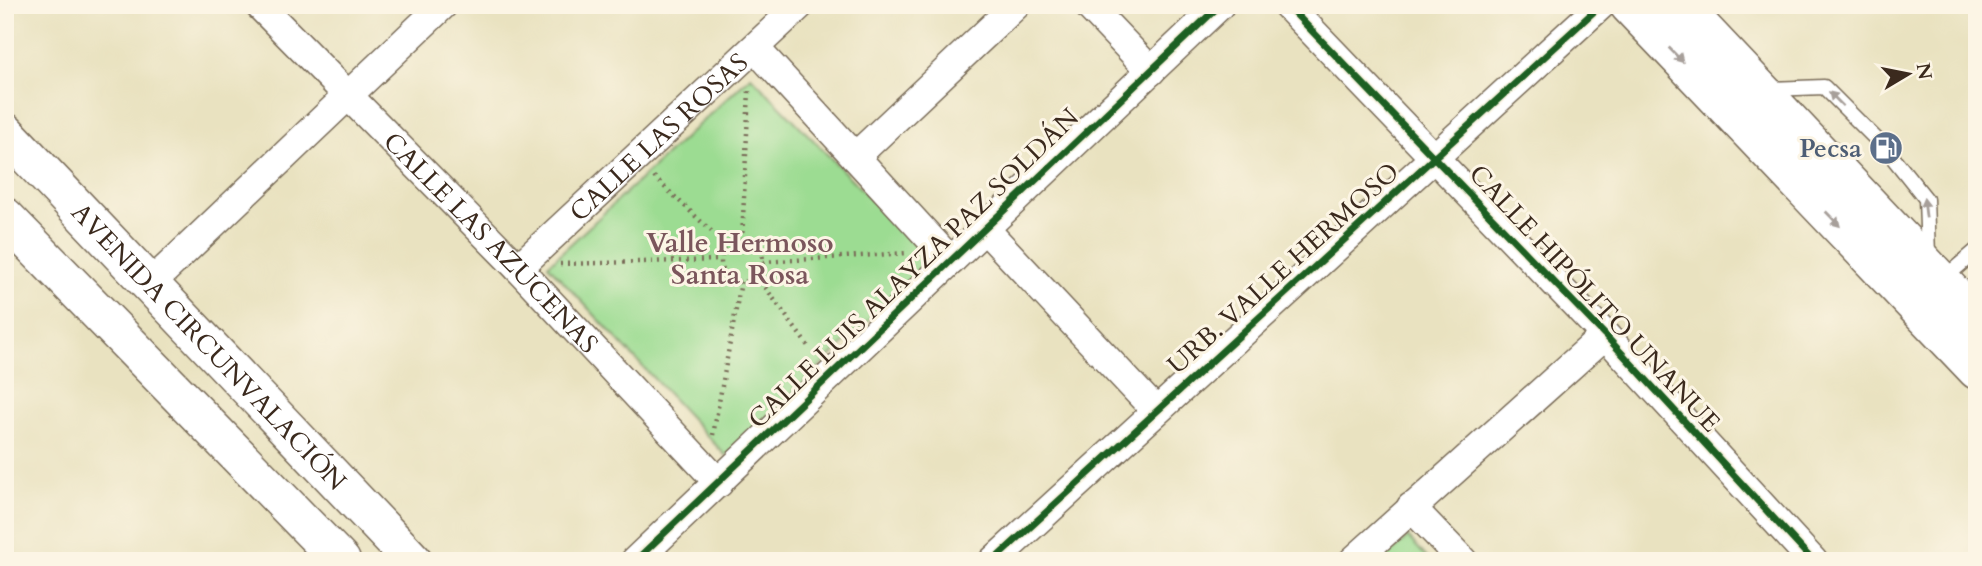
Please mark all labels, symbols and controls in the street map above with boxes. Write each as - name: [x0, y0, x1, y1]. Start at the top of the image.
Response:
- north arrow: [1874, 38, 1944, 108]
- street label: CALLE LAS ROSAS: [562, 45, 756, 229]
- one-way arrow: [1667, 46, 1684, 63]
- text: N: [1910, 61, 1938, 82]
- one-way arrow: [1828, 91, 1845, 107]
- street label: CALLE LUIS ALAYZA PAZ SOLDÁN: [740, 100, 1086, 436]
- street label: CALLE LAS AZUCENAS: [376, 125, 606, 361]
- fuel station icon: Pecsa: [1867, 129, 1905, 167]
- place label: Pecsa: [1799, 131, 1862, 166]
- street label: URB. VALLE HERMOSO: [1160, 155, 1407, 382]
- street label: CALLE HIPÓLITO UNANUE: [1461, 157, 1728, 440]
- street label: AVENIDA CIRCUNVALACIÓN: [63, 195, 354, 498]
- one-way arrow: [1920, 197, 1931, 219]
- one-way arrow: [1824, 210, 1840, 227]
- district label: Valle Hermoso Santa Rosa: [646, 224, 834, 294]

